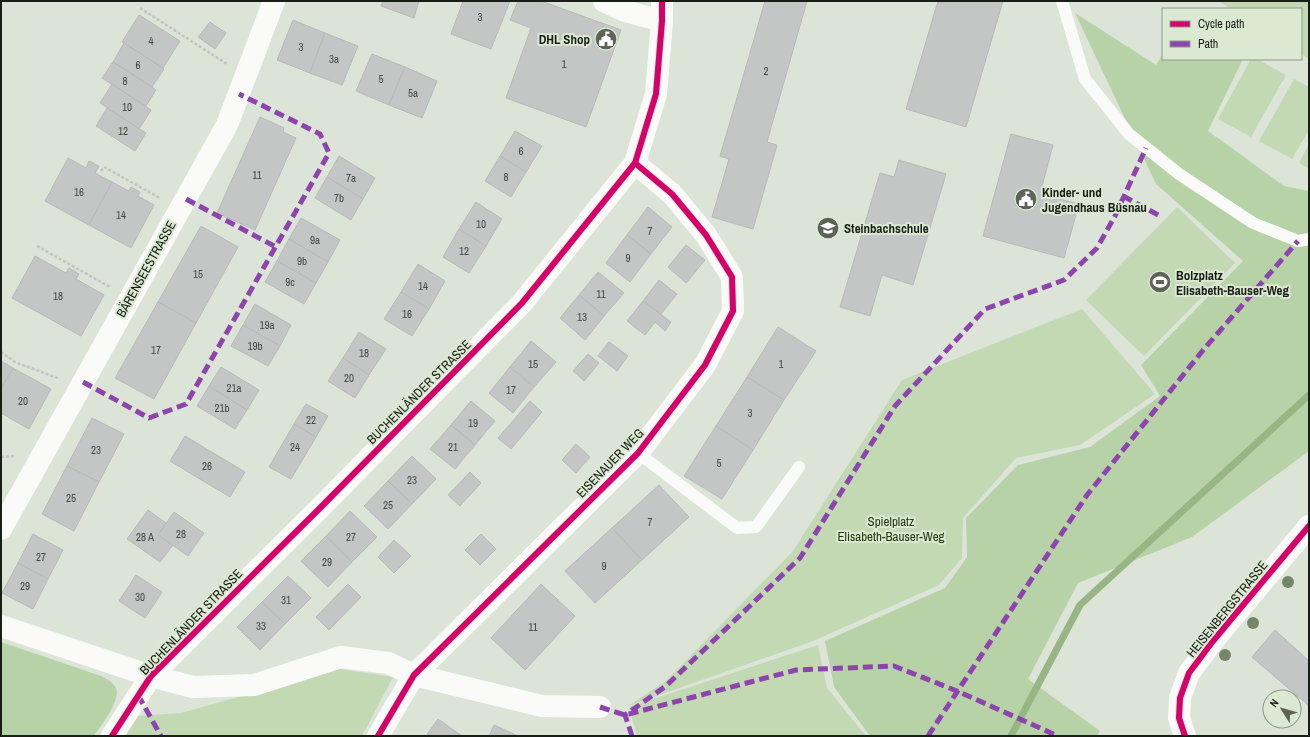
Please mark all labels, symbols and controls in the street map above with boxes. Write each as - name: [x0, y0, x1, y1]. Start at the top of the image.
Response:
- legend: [1162, 8, 1302, 60]
- house number: 3: [477, 10, 483, 24]
- text: Cycle path: [1198, 16, 1245, 32]
- public building icon: DHL Shop: [593, 26, 619, 52]
- place label: DHL Shop: [539, 31, 590, 48]
- house number: 4: [148, 34, 154, 48]
- text: Path: [1198, 36, 1218, 52]
- house number: 3: [298, 40, 304, 54]
- house number: 3a: [329, 52, 339, 66]
- house number: 1: [561, 57, 567, 71]
- house number: 6: [135, 58, 141, 72]
- house number: 2: [763, 64, 769, 78]
- house number: 5: [378, 72, 384, 86]
- house number: 8: [122, 74, 128, 88]
- house number: 5a: [408, 86, 418, 100]
- house number: 10: [122, 100, 132, 114]
- house number: 12: [118, 124, 128, 138]
- house number: 6: [518, 144, 524, 158]
- house number: 11: [252, 168, 262, 182]
- house number: 8: [503, 170, 509, 184]
- house number: 7a: [346, 171, 356, 185]
- place label: Kinder- und Jugendhaus Büsnau: [1042, 184, 1147, 216]
- house number: 16: [74, 185, 84, 199]
- public building icon: Kinder- und Jugendhaus Büsnau: [1013, 186, 1039, 212]
- house number: 7b: [334, 191, 344, 205]
- house number: 14: [116, 208, 126, 222]
- school or university icon: Steinbachschule: [815, 215, 841, 241]
- house number: 10: [476, 217, 486, 231]
- street label: BÄRENSEESTRASSE: [112, 218, 180, 320]
- place label: Steinbachschule: [844, 220, 929, 237]
- house number: 7: [647, 224, 653, 238]
- house number: 9a: [310, 233, 320, 247]
- house number: 12: [459, 244, 469, 258]
- house number: 9: [625, 251, 631, 265]
- house number: 9b: [297, 254, 307, 268]
- house number: 15: [193, 267, 203, 281]
- place label: Bolzplatz Elisabeth-Bauser-Weg: [1176, 267, 1289, 299]
- sports icon: Bolzplatz Elisabeth-Bauser-Weg: [1147, 269, 1173, 295]
- house number: 9c: [285, 275, 295, 289]
- house number: 14: [418, 279, 428, 293]
- house number: 11: [596, 287, 606, 301]
- house number: 18: [53, 289, 63, 303]
- house number: 16: [402, 307, 412, 321]
- house number: 13: [577, 310, 587, 324]
- house number: 19a: [259, 318, 275, 332]
- street label: BUCHENLÄNDER STRASSE: [363, 336, 475, 448]
- house number: 19b: [247, 339, 263, 353]
- house number: 17: [151, 343, 161, 357]
- house number: 18: [359, 346, 369, 360]
- house number: 15: [528, 357, 538, 371]
- house number: 1: [778, 357, 784, 371]
- house number: 20: [344, 371, 354, 385]
- house number: 21a: [226, 381, 242, 395]
- house number: 17: [506, 383, 516, 397]
- house number: 20: [18, 394, 28, 408]
- house number: 21b: [214, 401, 230, 415]
- house number: 3: [747, 406, 753, 420]
- house number: 22: [306, 413, 316, 427]
- house number: 19: [468, 416, 478, 430]
- street label: EISENAUER WEG: [573, 425, 647, 501]
- house number: 24: [290, 440, 300, 454]
- house number: 21: [448, 440, 458, 454]
- house number: 23: [91, 443, 101, 457]
- house number: 5: [716, 456, 722, 470]
- house number: 26: [202, 459, 212, 473]
- house number: 23: [407, 473, 417, 487]
- house number: 25: [66, 491, 76, 505]
- house number: 25: [383, 498, 393, 512]
- park label: Spielplatz Elisabeth-Bauser-Weg: [837, 513, 945, 545]
- house number: 7: [647, 515, 653, 529]
- house number: 28: [176, 527, 186, 541]
- house number: 28 A: [136, 530, 155, 544]
- house number: 27: [346, 530, 356, 544]
- house number: 27: [36, 550, 46, 564]
- house number: 29: [322, 555, 332, 569]
- street label: HEISENBERGSTRASSE: [1183, 557, 1271, 661]
- house number: 9: [601, 559, 607, 573]
- street label: BUCHENLÄNDER STRASSE: [136, 565, 246, 679]
- house number: 29: [20, 579, 30, 593]
- house number: 30: [135, 590, 145, 604]
- house number: 31: [281, 593, 291, 607]
- house number: 33: [256, 619, 266, 633]
- house number: 11: [528, 620, 538, 634]
- north arrow: [1262, 689, 1302, 729]
- text: N: [1266, 696, 1282, 710]

